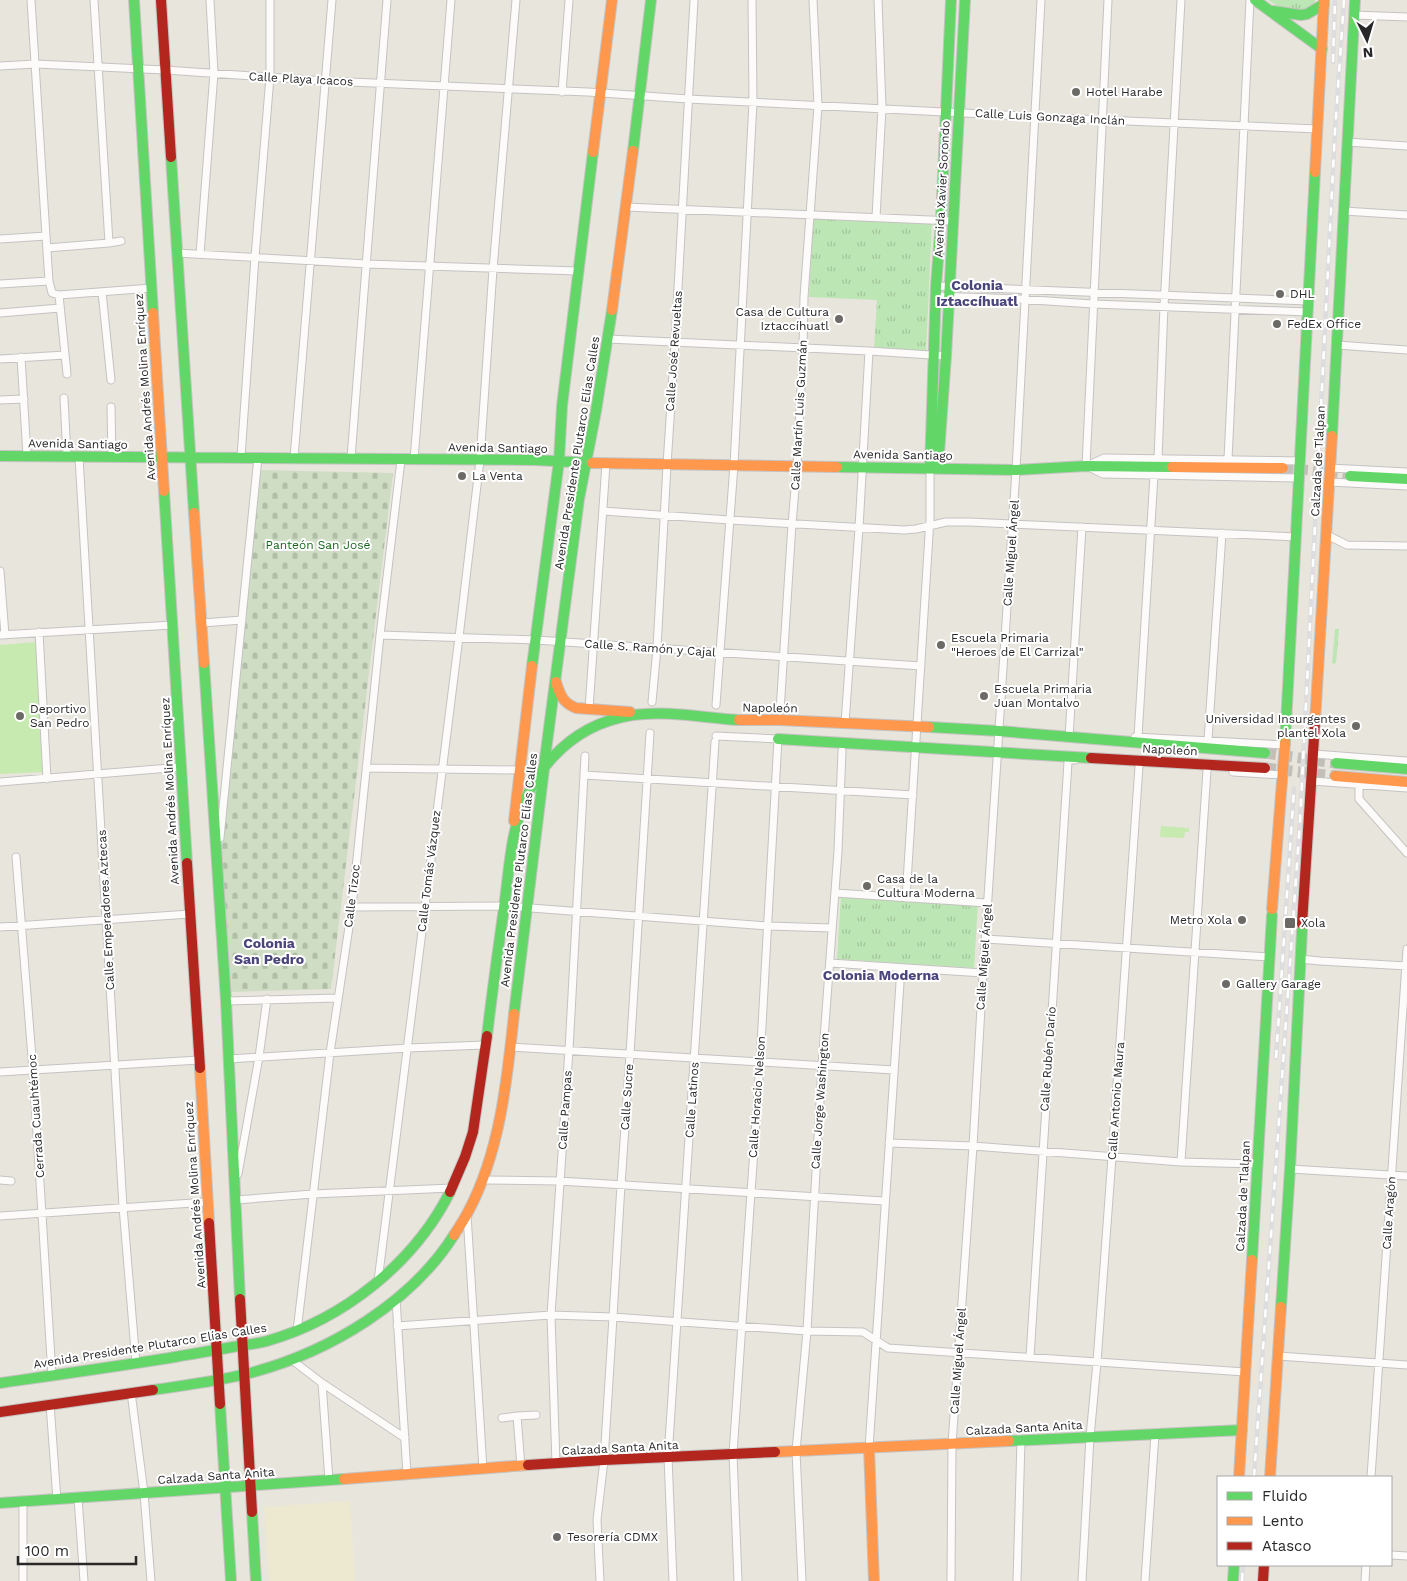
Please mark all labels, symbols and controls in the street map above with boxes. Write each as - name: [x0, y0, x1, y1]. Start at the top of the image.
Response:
- north arrow: [1342, 15, 1392, 65]
- text: N: [1362, 45, 1374, 61]
- street label: Calle Playa Icacos: [248, 69, 354, 89]
- place label: Hotel Harabe: [1086, 85, 1163, 99]
- marker: Hotel Harabe: [1070, 86, 1082, 98]
- street label: Calle Luis Gonzaga Inclán: [974, 106, 1126, 128]
- street label: Avenida Xavier Sorondo: [931, 120, 953, 258]
- district label: Colonia Iztaccíhuatl: [936, 277, 1018, 309]
- place label: DHL: [1290, 287, 1315, 301]
- marker: DHL: [1274, 288, 1286, 300]
- street label: Calle José Revueltas: [663, 290, 685, 412]
- street label: Avenida Andrés Molina Enríquez: [131, 293, 159, 481]
- place label: Casa de Cultura Iztaccíhuatl: [735, 305, 829, 333]
- marker: Casa de Cultura Iztaccíhuatl: [833, 313, 845, 325]
- place label: FedEx Office: [1287, 317, 1361, 331]
- marker: FedEx Office: [1271, 318, 1283, 330]
- street label: Avenida Presidente Plutarco Elías Calles: [552, 335, 602, 571]
- street label: Calle Martín Luis Guzmán: [788, 339, 810, 491]
- street label: Calzada de Tlalpan: [1308, 405, 1328, 517]
- street label: Avenida Santiago: [28, 436, 128, 452]
- street label: Avenida Santiago: [448, 440, 548, 456]
- street label: Avenida Santiago: [853, 447, 953, 463]
- place label: La Venta: [472, 469, 523, 483]
- marker: La Venta: [456, 470, 468, 482]
- street label: Calle Miguel Ángel: [1000, 499, 1022, 607]
- park label: Panteón San José: [266, 538, 371, 552]
- place label: Escuela Primaria "Heroes de El Carrizal": [951, 631, 1084, 659]
- street label: Calle S. Ramón y Cajal: [584, 636, 716, 660]
- marker: Escuela Primaria "Heroes de El Carrizal": [935, 639, 947, 651]
- place label: Escuela Primaria Juan Montalvo: [994, 682, 1092, 710]
- marker: Escuela Primaria Juan Montalvo: [978, 690, 990, 702]
- street label: Avenida Andrés Molina Enríquez: [158, 697, 182, 885]
- street label: Napoleón: [742, 701, 798, 715]
- place label: Deportivo San Pedro: [30, 702, 89, 730]
- marker: Deportivo San Pedro: [14, 710, 26, 722]
- place label: Universidad Insurgentes plantel Xola: [1206, 712, 1346, 740]
- marker: Universidad Insurgentes plantel Xola: [1350, 720, 1362, 732]
- street label: Napoleón: [1142, 742, 1198, 758]
- street label: Avenida Presidente Plutarco Elías Calles: [498, 752, 540, 988]
- street label: Calle Tomás Vázquez: [415, 809, 443, 933]
- street label: Calle Emperadores Aztecas: [95, 829, 117, 991]
- street label: Calle Tizoc: [341, 863, 363, 928]
- place label: Casa de la Cultura Moderna: [877, 872, 975, 900]
- marker: Casa de la Cultura Moderna: [861, 880, 873, 892]
- street label: Calle Miguel Ángel: [973, 903, 995, 1011]
- place label: Metro Xola: [1170, 913, 1232, 927]
- marker: Metro Xola: [1236, 914, 1248, 926]
- marker: Xola: [1283, 916, 1297, 930]
- place label: Xola: [1301, 916, 1326, 930]
- district label: Colonia San Pedro: [234, 935, 304, 967]
- district label: Colonia Moderna: [823, 967, 940, 983]
- place label: Gallery Garage: [1236, 977, 1321, 991]
- marker: Gallery Garage: [1220, 978, 1232, 990]
- street label: Calle Rubén Darío: [1037, 1006, 1059, 1112]
- street label: Calle Jorge Washington: [808, 1032, 832, 1170]
- street label: Calle Horacio Nelson: [746, 1036, 768, 1158]
- street label: Calle Antonio Maura: [1105, 1041, 1127, 1160]
- street label: Cerrada Cuauhtémoc: [25, 1053, 47, 1178]
- street label: Calle Latinos: [682, 1061, 702, 1139]
- street label: Calle Sucre: [618, 1063, 636, 1131]
- street label: Calle Pampas: [555, 1070, 575, 1150]
- street label: Avenida Andrés Molina Enríquez: [181, 1101, 209, 1289]
- street label: Calzada de Tlalpan: [1233, 1140, 1253, 1252]
- street label: Calle Aragón: [1379, 1176, 1399, 1250]
- street label: Calle Miguel Ángel: [947, 1307, 969, 1415]
- street label: Avenida Presidente Plutarco Elías Calles: [32, 1321, 268, 1371]
- street label: Calzada Santa Anita: [965, 1418, 1083, 1438]
- street label: Calzada Santa Anita: [561, 1438, 679, 1458]
- street label: Calzada Santa Anita: [157, 1465, 275, 1487]
- legend: [1217, 1476, 1392, 1566]
- text: Fluido: [1262, 1487, 1307, 1505]
- text: Lento: [1262, 1512, 1304, 1530]
- place label: Tesorería CDMX: [567, 1530, 658, 1544]
- marker: Tesorería CDMX: [551, 1531, 563, 1543]
- scale bar: [18, 1534, 135, 1566]
- text: Atasco: [1262, 1537, 1311, 1555]
- text: 100 m: [25, 1542, 69, 1560]

